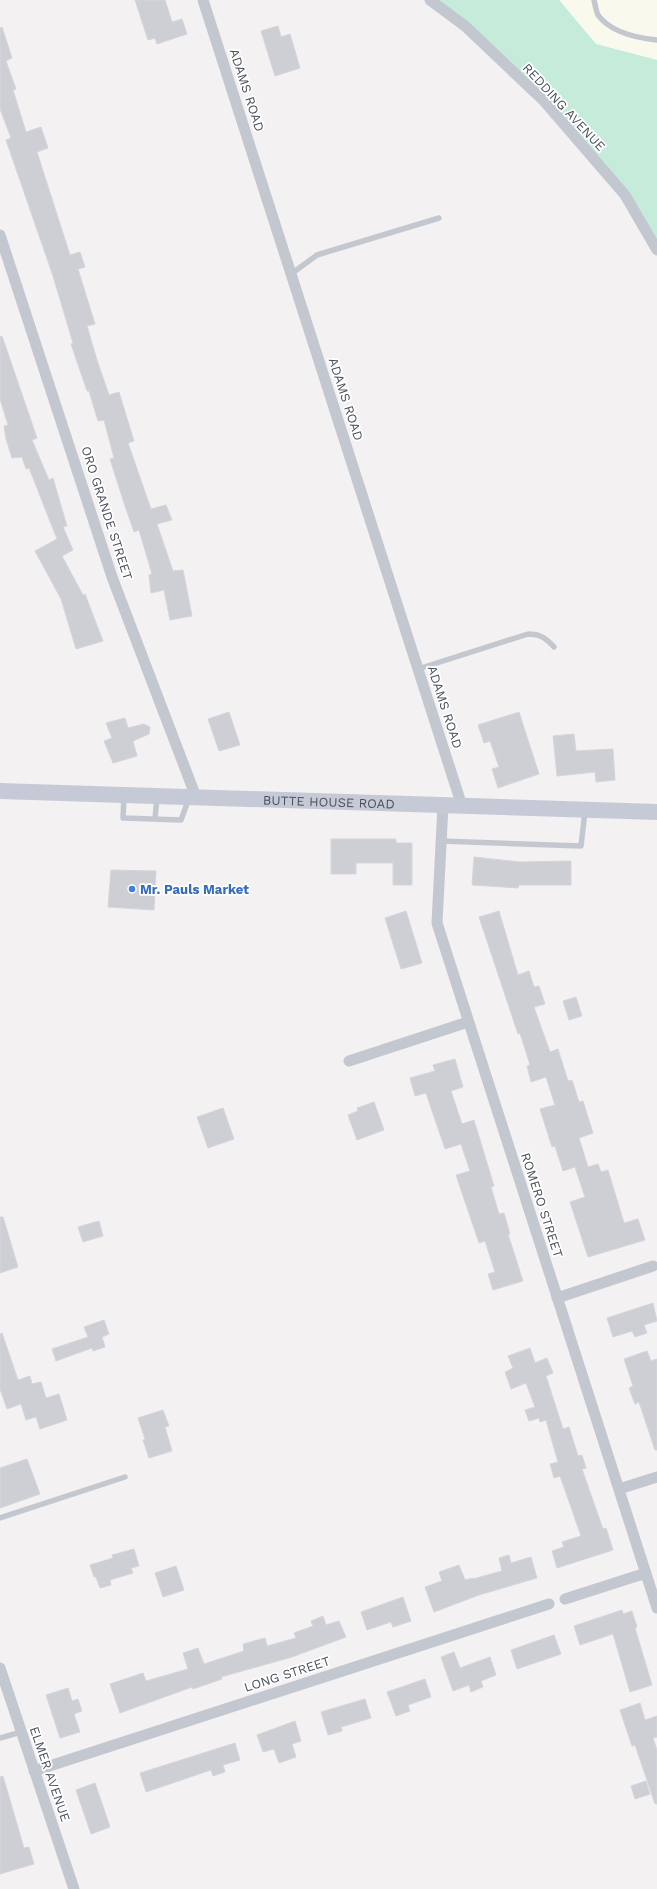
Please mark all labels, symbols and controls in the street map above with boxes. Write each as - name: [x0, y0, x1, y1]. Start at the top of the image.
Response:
- street label: ADAMS ROAD: [227, 47, 267, 133]
- street label: REDDING AVENUE: [520, 60, 608, 154]
- street label: ADAMS ROAD: [326, 356, 366, 442]
- street label: ORO GRANDE STREET: [78, 444, 136, 582]
- street label: ADAMS ROAD: [425, 664, 465, 750]
- street label: BUTTE HOUSE ROAD: [263, 792, 395, 811]
- place label: Mr. Pauls Market: [140, 882, 249, 897]
- marker: Mr. Pauls Market: [127, 884, 137, 894]
- street label: ROMERO STREET: [518, 1151, 566, 1259]
- street label: LONG STREET: [242, 1653, 332, 1695]
- street label: ELMER AVENUE: [27, 1724, 73, 1824]

